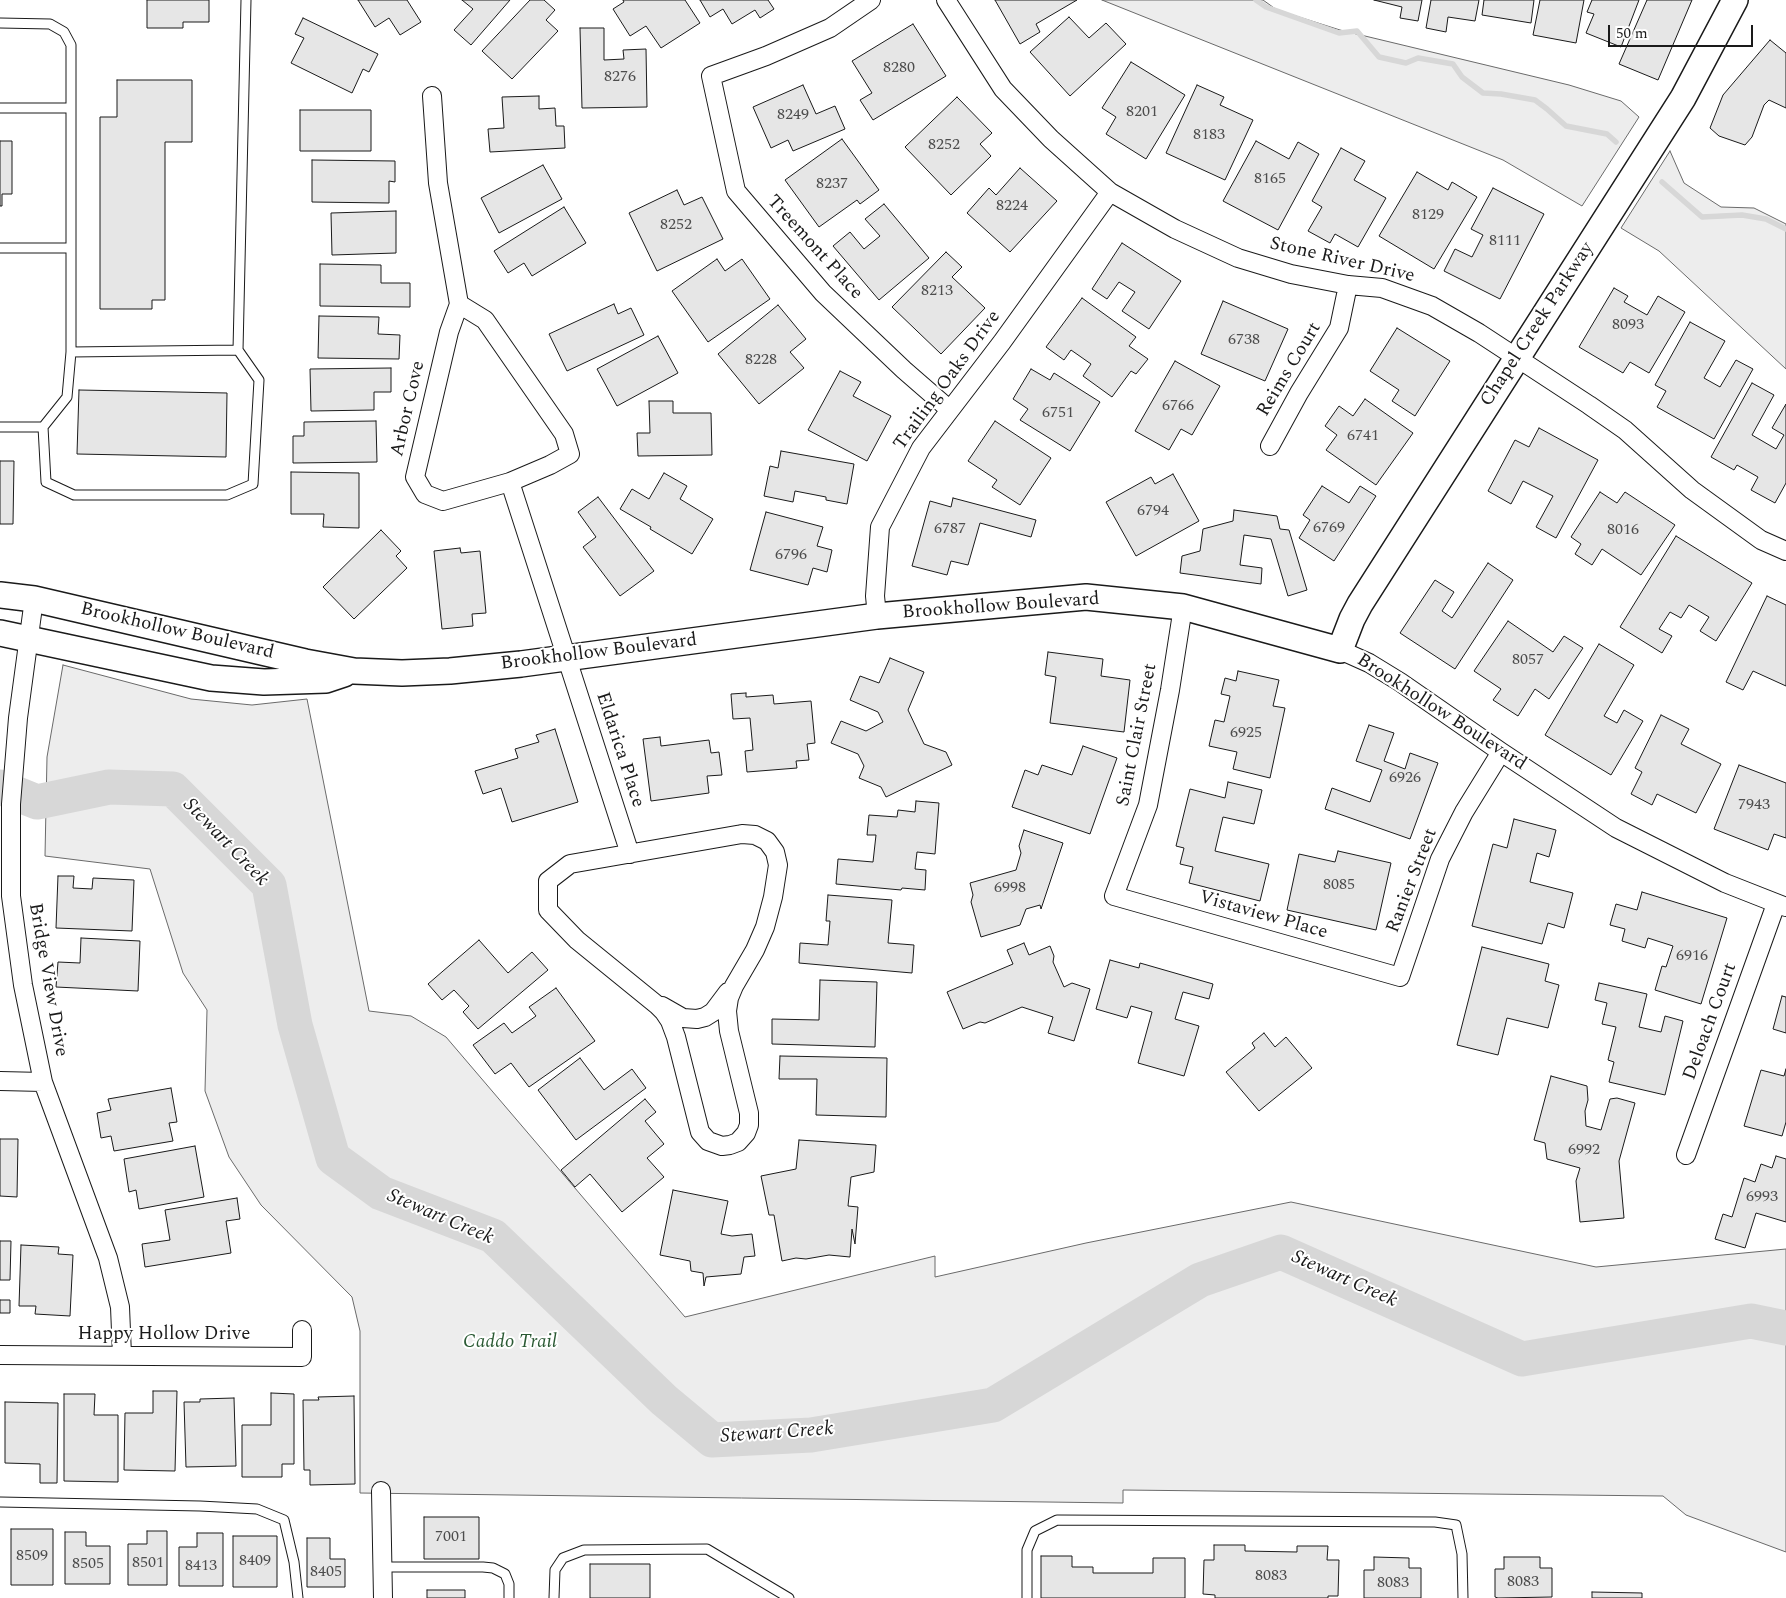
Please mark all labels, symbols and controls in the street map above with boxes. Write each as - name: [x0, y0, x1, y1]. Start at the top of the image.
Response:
- scale bar: [1611, 15, 1756, 47]
- text: 50 m: [1616, 22, 1648, 45]
- house number: 8280: [883, 59, 915, 79]
- house number: 8276: [604, 68, 636, 88]
- house number: 8201: [1126, 103, 1158, 123]
- house number: 8249: [777, 106, 809, 126]
- house number: 8183: [1193, 126, 1225, 146]
- house number: 8252: [928, 136, 960, 156]
- house number: 8165: [1254, 170, 1286, 190]
- house number: 8237: [816, 175, 848, 195]
- street label: Treemont Place: [761, 191, 867, 305]
- house number: 8224: [996, 197, 1028, 217]
- house number: 8129: [1412, 206, 1444, 226]
- house number: 8252: [660, 216, 692, 236]
- house number: 8111: [1489, 232, 1521, 252]
- street label: Stone River Drive: [1267, 233, 1417, 289]
- street label: Chapel Creek Parkway: [1476, 239, 1600, 411]
- house number: 8213: [921, 282, 953, 302]
- street label: Trailing Oaks Drive: [890, 307, 1006, 455]
- house number: 8093: [1612, 316, 1644, 336]
- street label: Reims Court: [1253, 319, 1327, 421]
- house number: 6738: [1228, 331, 1260, 351]
- house number: 8228: [745, 351, 777, 371]
- street label: Arbor Cove: [387, 359, 431, 459]
- house number: 6766: [1162, 397, 1194, 417]
- house number: 6751: [1042, 404, 1074, 424]
- house number: 6741: [1347, 427, 1379, 447]
- house number: 6794: [1137, 502, 1169, 522]
- house number: 6769: [1313, 519, 1345, 539]
- house number: 6787: [934, 520, 966, 540]
- house number: 8016: [1607, 521, 1639, 541]
- house number: 6796: [775, 546, 807, 566]
- street label: Brookhollow Boulevard: [902, 589, 1100, 625]
- street label: Brookhollow Boulevard: [78, 599, 276, 665]
- street label: Brookhollow Boulevard: [499, 630, 699, 676]
- street label: Brookhollow Boulevard: [1352, 650, 1530, 776]
- house number: 8057: [1512, 651, 1544, 671]
- street label: Saint Clair Street: [1113, 662, 1163, 808]
- street label: Eldarica Place: [590, 690, 648, 810]
- house number: 6925: [1230, 724, 1262, 744]
- house number: 6926: [1389, 769, 1421, 789]
- water label: Stewart Creek: [177, 794, 273, 892]
- house number: 7943: [1738, 796, 1770, 816]
- street label: Ranier Street: [1383, 825, 1443, 937]
- house number: 8085: [1323, 876, 1355, 896]
- house number: 6998: [994, 879, 1026, 899]
- street label: Vistaview Place: [1196, 887, 1330, 945]
- street label: Bridge View Drive: [22, 901, 72, 1059]
- house number: 6916: [1676, 947, 1708, 967]
- street label: Deloach Court: [1679, 960, 1743, 1084]
- house number: 6992: [1568, 1141, 1600, 1161]
- water label: Stewart Creek: [383, 1185, 497, 1251]
- house number: 6993: [1746, 1188, 1778, 1208]
- water label: Stewart Creek: [1287, 1246, 1401, 1314]
- street label: Happy Hollow Drive: [78, 1324, 250, 1346]
- park label: Caddo Trail: [463, 1332, 557, 1354]
- water label: Stewart Creek: [720, 1418, 834, 1450]
- house number: 7001: [435, 1528, 467, 1548]
- house number: 8509: [16, 1547, 48, 1567]
- house number: 8409: [239, 1552, 271, 1572]
- house number: 8501: [132, 1554, 164, 1574]
- house number: 8505: [72, 1555, 104, 1575]
- house number: 8413: [185, 1557, 217, 1577]
- house number: 8405: [310, 1563, 342, 1583]
- house number: 8083: [1255, 1567, 1287, 1587]
- house number: 8083: [1507, 1573, 1539, 1593]
- house number: 8083: [1377, 1574, 1409, 1594]

